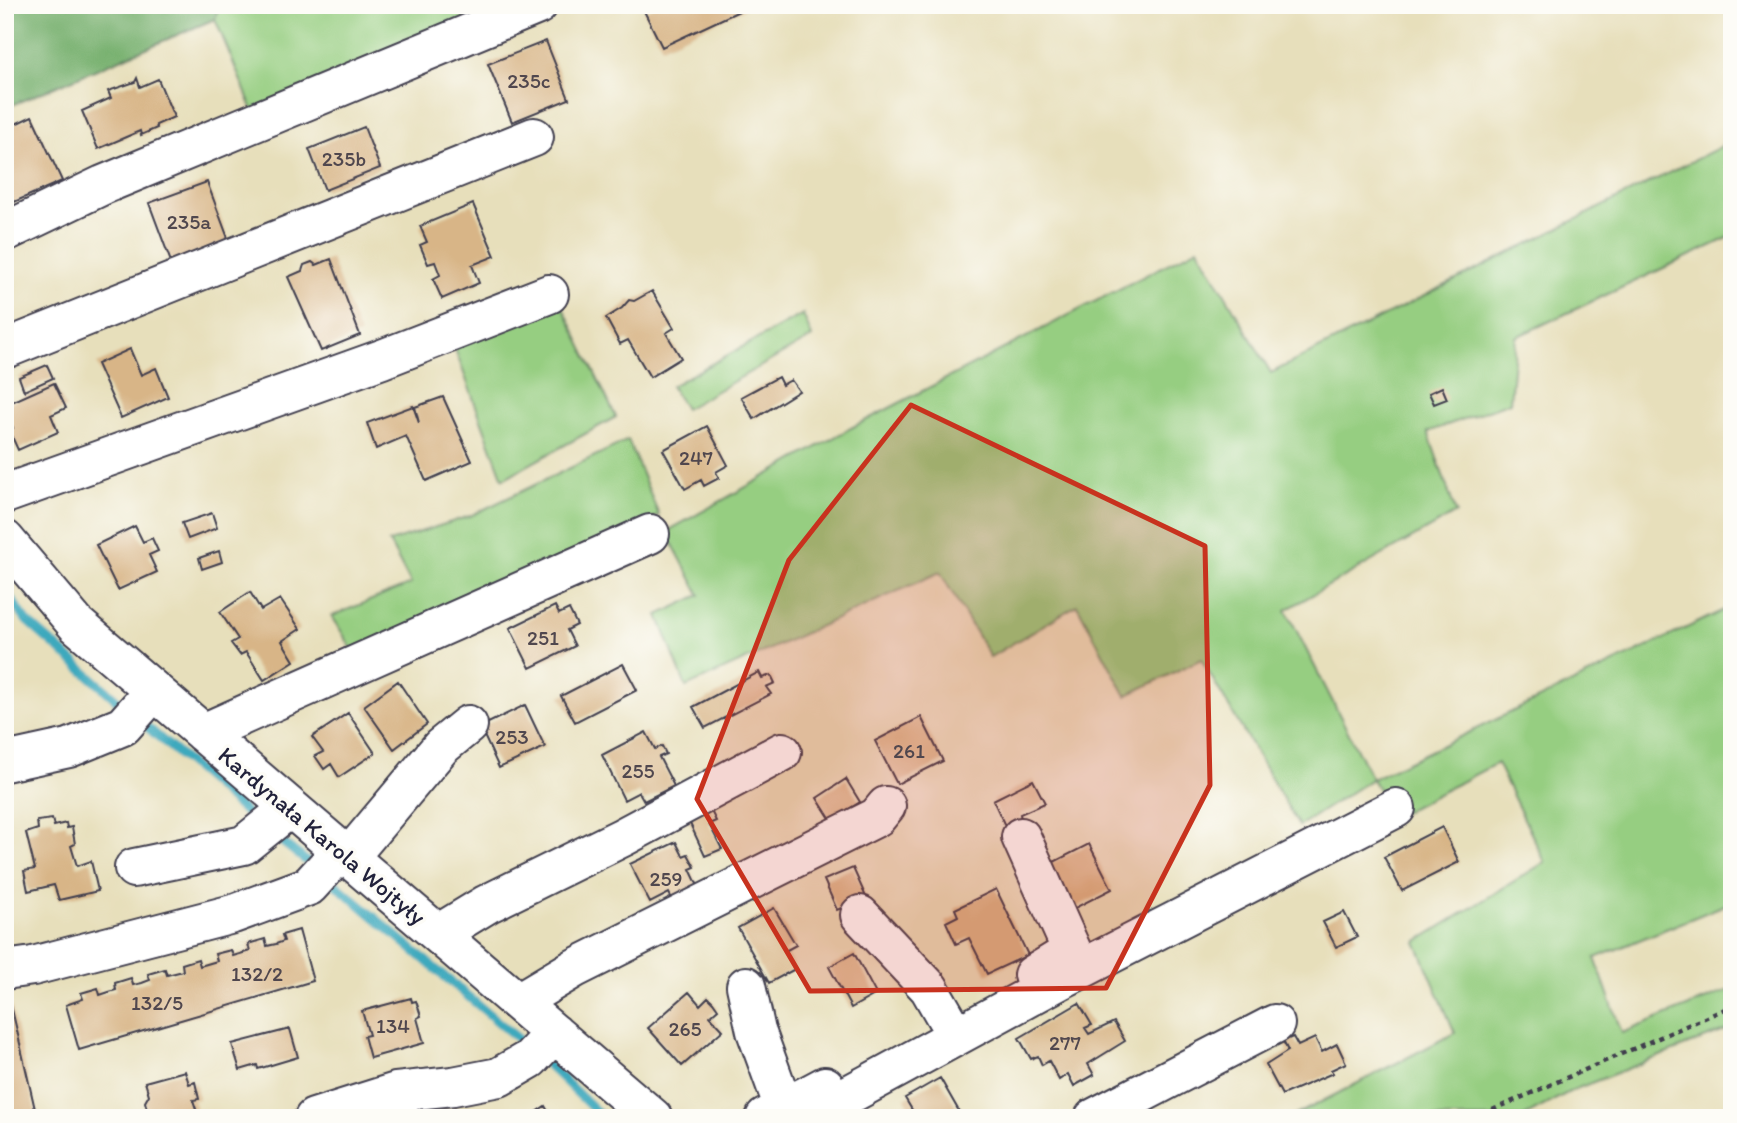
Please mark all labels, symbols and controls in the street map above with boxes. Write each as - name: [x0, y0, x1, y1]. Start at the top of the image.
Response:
- house number: 235c: [507, 68, 551, 93]
- house number: 235b: [322, 146, 366, 171]
- house number: 235a: [167, 209, 211, 234]
- house number: 247: [679, 445, 713, 470]
- house number: 251: [527, 625, 559, 650]
- house number: 253: [495, 724, 529, 749]
- house number: 261: [893, 738, 925, 763]
- street label: Kardynała Karola Wojtyły: [213, 740, 433, 931]
- house number: 255: [621, 758, 655, 783]
- house number: 259: [649, 866, 683, 891]
- house number: 132/2: [231, 961, 283, 986]
- house number: 132/5: [131, 990, 183, 1015]
- house number: 134: [376, 1013, 410, 1038]
- house number: 265: [668, 1016, 702, 1041]
- house number: 277: [1049, 1030, 1081, 1055]

